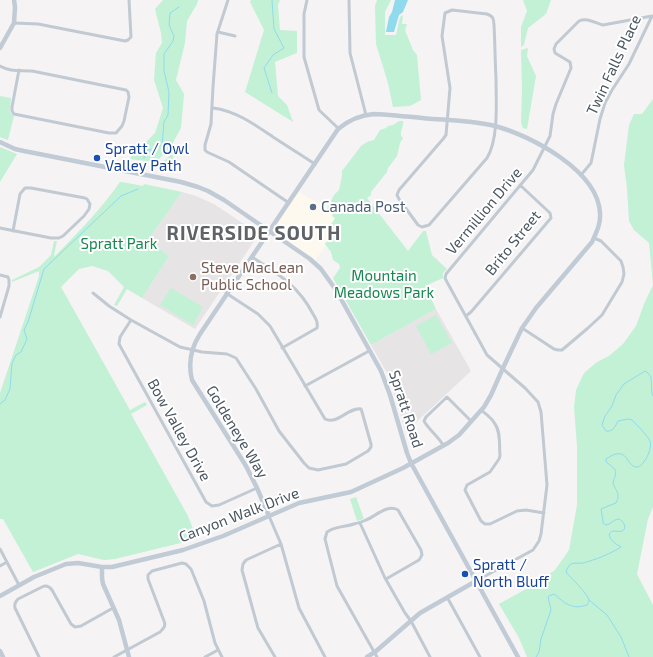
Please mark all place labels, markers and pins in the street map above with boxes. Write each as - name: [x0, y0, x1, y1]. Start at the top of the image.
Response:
- place label: Spratt / Owl Valley Path: [105, 140, 189, 175]
- marker: Spratt / Owl Valley Path: [92, 153, 102, 163]
- place label: Canada Post: [321, 198, 406, 216]
- marker: Canada Post: [308, 202, 318, 212]
- place label: Steve MacLean Public School: [201, 259, 304, 294]
- marker: Steve MacLean Public School: [188, 272, 198, 282]
- place label: Spratt / North Bluff: [473, 556, 549, 591]
- marker: Spratt / North Bluff: [460, 569, 470, 579]

